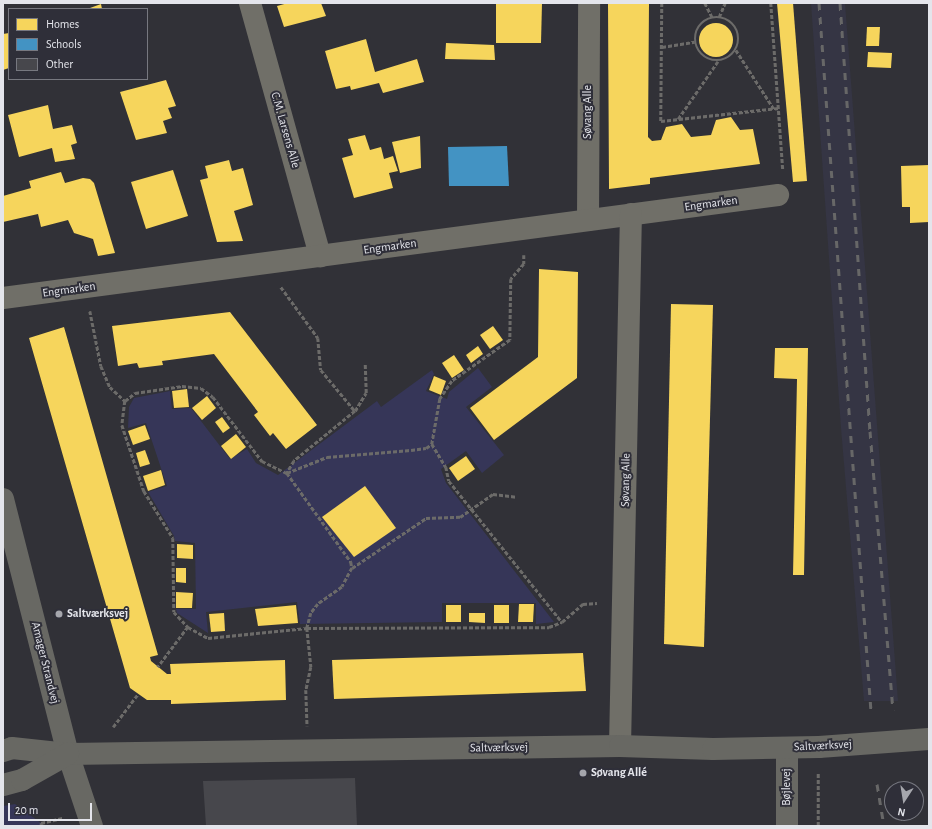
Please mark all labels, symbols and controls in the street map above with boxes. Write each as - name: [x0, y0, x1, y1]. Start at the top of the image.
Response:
- legend: [8, 8, 148, 80]
- text: Homes: [46, 18, 79, 30]
- text: Schools: [46, 38, 81, 50]
- text: Other: [46, 58, 73, 70]
- street label: Søvang Alle: [581, 85, 595, 139]
- street label: C.M. Larsens Alle: [267, 90, 303, 170]
- street label: Engmarken: [683, 193, 739, 215]
- street label: Engmarken: [362, 236, 418, 258]
- street label: Engmarken: [41, 279, 97, 301]
- street label: Søvang Alle: [618, 453, 634, 507]
- place label: Saltværksvej: [67, 607, 128, 621]
- marker: Saltværksvej: [54, 609, 64, 619]
- street label: Amager Strandvej: [28, 621, 62, 705]
- street label: Saltværksvej: [794, 737, 852, 755]
- street label: Saltværksvej: [470, 740, 528, 756]
- place label: Søvang Allé: [591, 766, 647, 780]
- marker: Søvang Allé: [578, 768, 588, 778]
- street label: Bøjlevej: [780, 768, 794, 806]
- north arrow: [884, 781, 924, 821]
- scale bar: [10, 795, 94, 821]
- text: 20 m: [15, 804, 38, 816]
- text: N: [897, 806, 906, 818]

